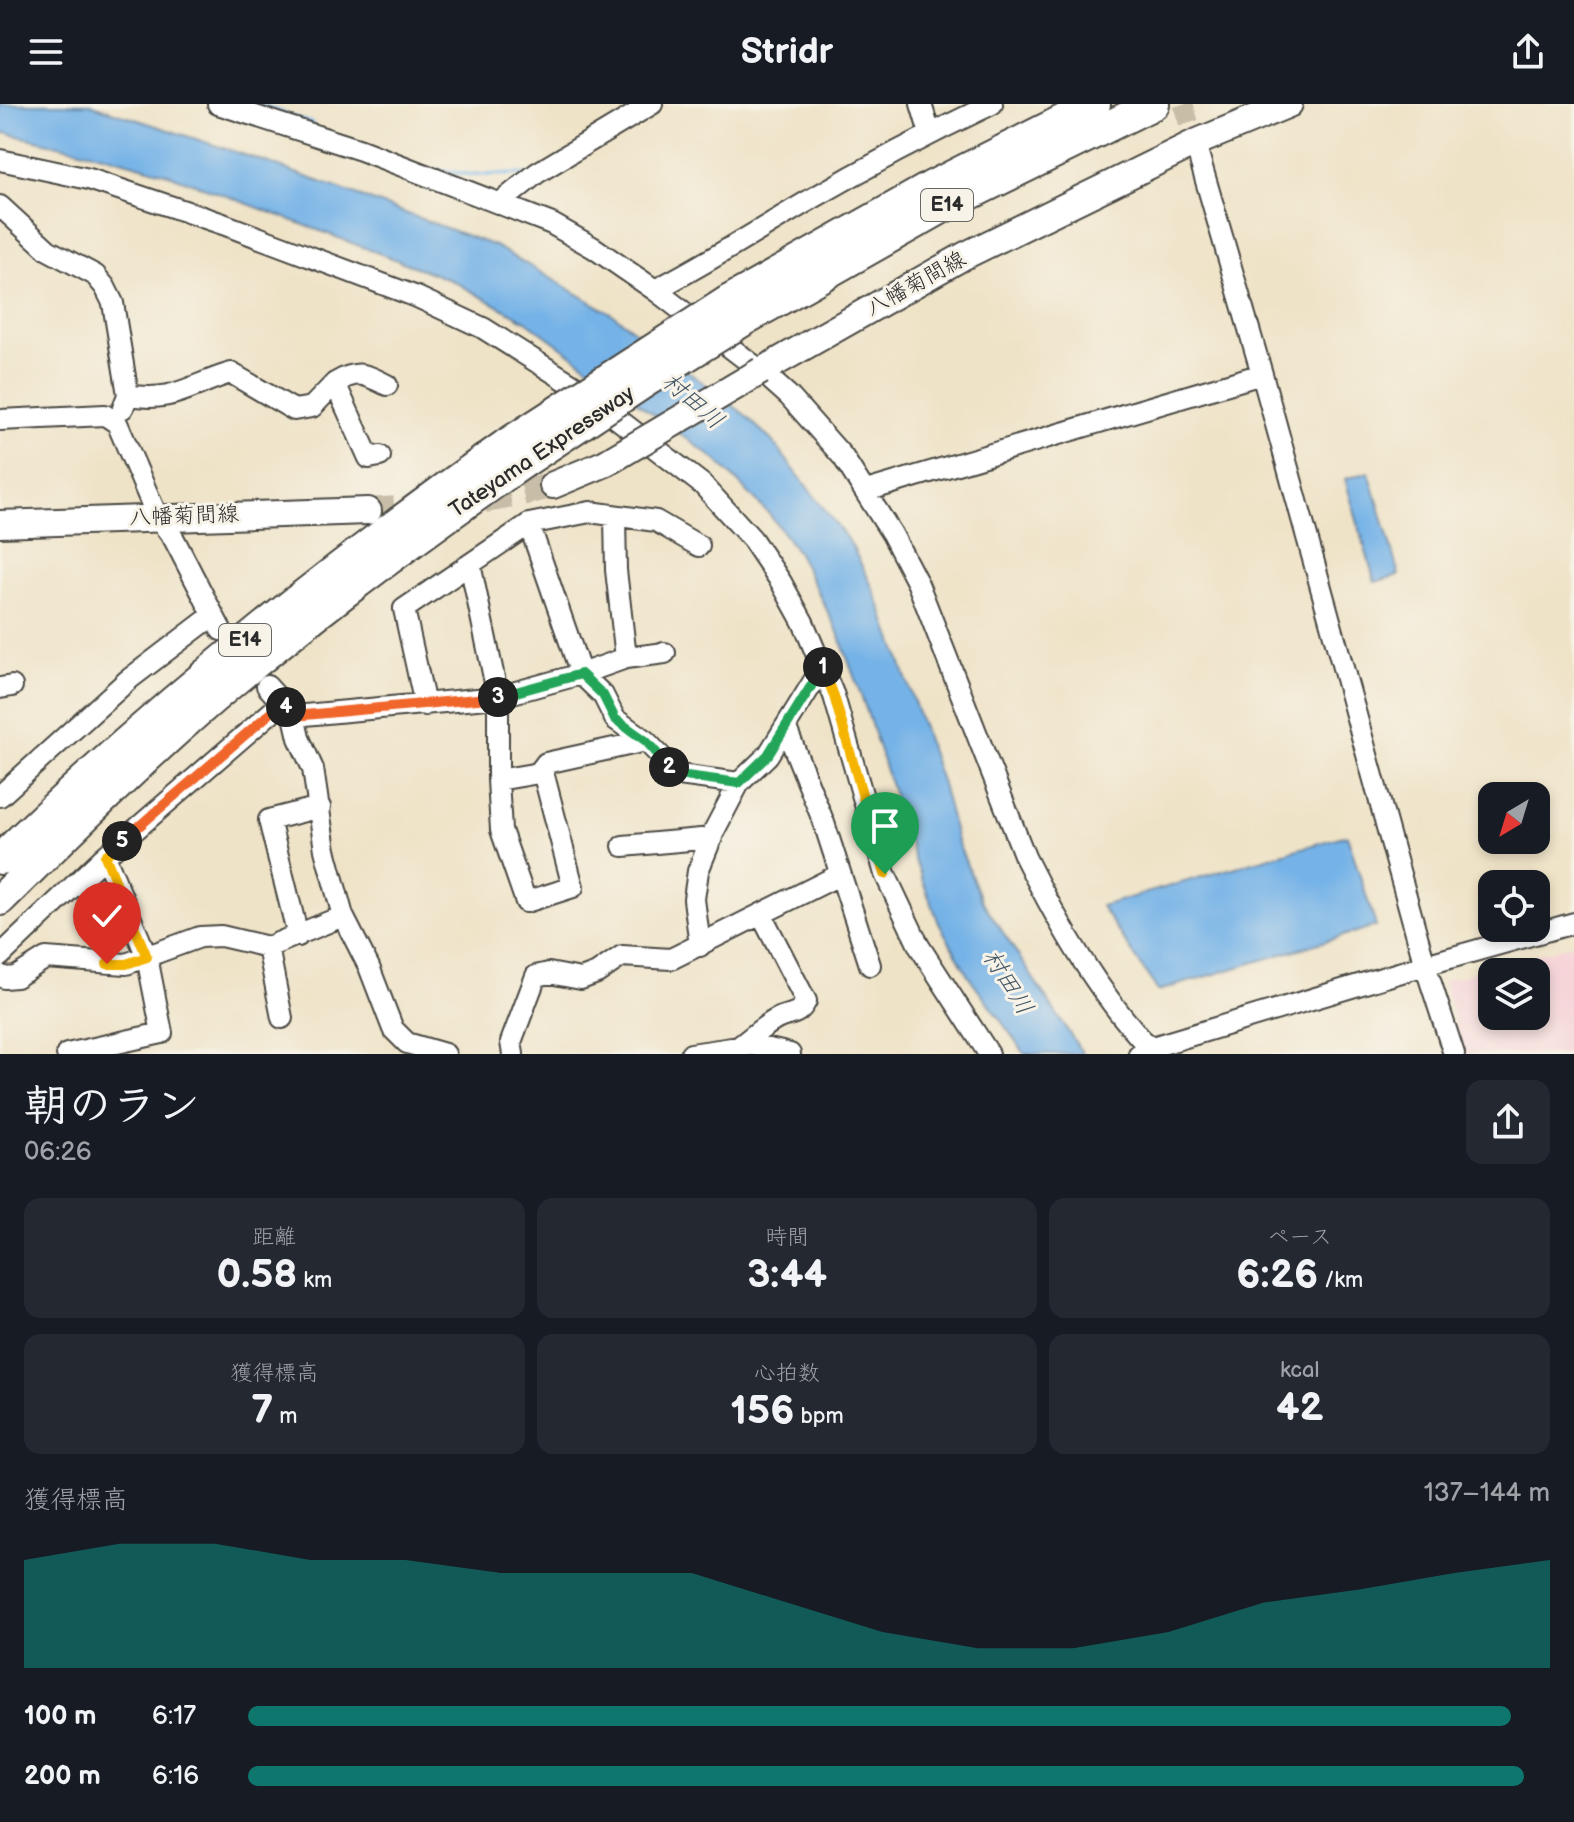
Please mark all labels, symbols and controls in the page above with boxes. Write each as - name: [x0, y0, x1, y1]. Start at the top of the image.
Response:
- icon: menu: [24, 30, 68, 74]
- icon: share: [1506, 30, 1550, 74]
- text: Stridr: [741, 31, 833, 74]
- road number: E14: [921, 189, 973, 221]
- street label: 八幡菊間線: [861, 246, 971, 322]
- water label: 村田川: [656, 366, 730, 436]
- street label: Tateyama Expressway: [444, 380, 640, 524]
- street label: 八幡菊間線: [129, 501, 239, 531]
- road number: E14: [219, 624, 271, 656]
- pin: 1: [803, 647, 843, 687]
- text: 1: [818, 653, 828, 680]
- pin: 3: [478, 677, 518, 717]
- text: 3: [492, 683, 504, 710]
- pin: 4: [266, 687, 306, 727]
- text: 4: [280, 693, 292, 720]
- pin: 2: [649, 747, 689, 787]
- text: 2: [662, 753, 676, 780]
- north arrow: [1478, 782, 1550, 854]
- map controls: [1478, 782, 1550, 1030]
- pin: [851, 792, 919, 874]
- icon: arrive: [863, 804, 907, 848]
- pin: 5: [102, 821, 142, 861]
- text: 5: [116, 827, 128, 854]
- button: locate: [1478, 870, 1550, 942]
- pin: [73, 882, 141, 964]
- icon: check: [85, 894, 129, 938]
- water label: 村田川: [977, 944, 1039, 1020]
- button: layers: [1478, 958, 1550, 1030]
- text: 朝のラン: [24, 1080, 200, 1133]
- button: share: [1466, 1080, 1550, 1164]
- text: 06:26: [24, 1137, 92, 1168]
- text: 距離: [252, 1224, 296, 1251]
- text: 時間: [765, 1224, 809, 1251]
- text: ペース: [1267, 1224, 1332, 1251]
- text: 0.58: [216, 1251, 297, 1299]
- text: 3:44: [747, 1251, 827, 1299]
- text: 6:26: [1236, 1251, 1318, 1299]
- text: km: [297, 1267, 332, 1294]
- text: /km: [1318, 1267, 1363, 1294]
- text: kcal: [1280, 1357, 1319, 1384]
- text: 獲得標高: [230, 1360, 318, 1387]
- text: 心拍数: [754, 1360, 820, 1387]
- text: 42: [1276, 1384, 1323, 1432]
- text: 7: [251, 1387, 273, 1435]
- text: 156: [730, 1387, 794, 1435]
- text: m: [273, 1403, 297, 1430]
- text: bpm: [794, 1403, 844, 1430]
- text: 137–144 m: [1424, 1478, 1550, 1509]
- text: 獲得標高: [24, 1485, 128, 1516]
- text: 100 m: [24, 1701, 97, 1732]
- text: 6:17: [152, 1701, 196, 1732]
- text: 200 m: [24, 1761, 101, 1792]
- text: 6:16: [152, 1761, 199, 1792]

